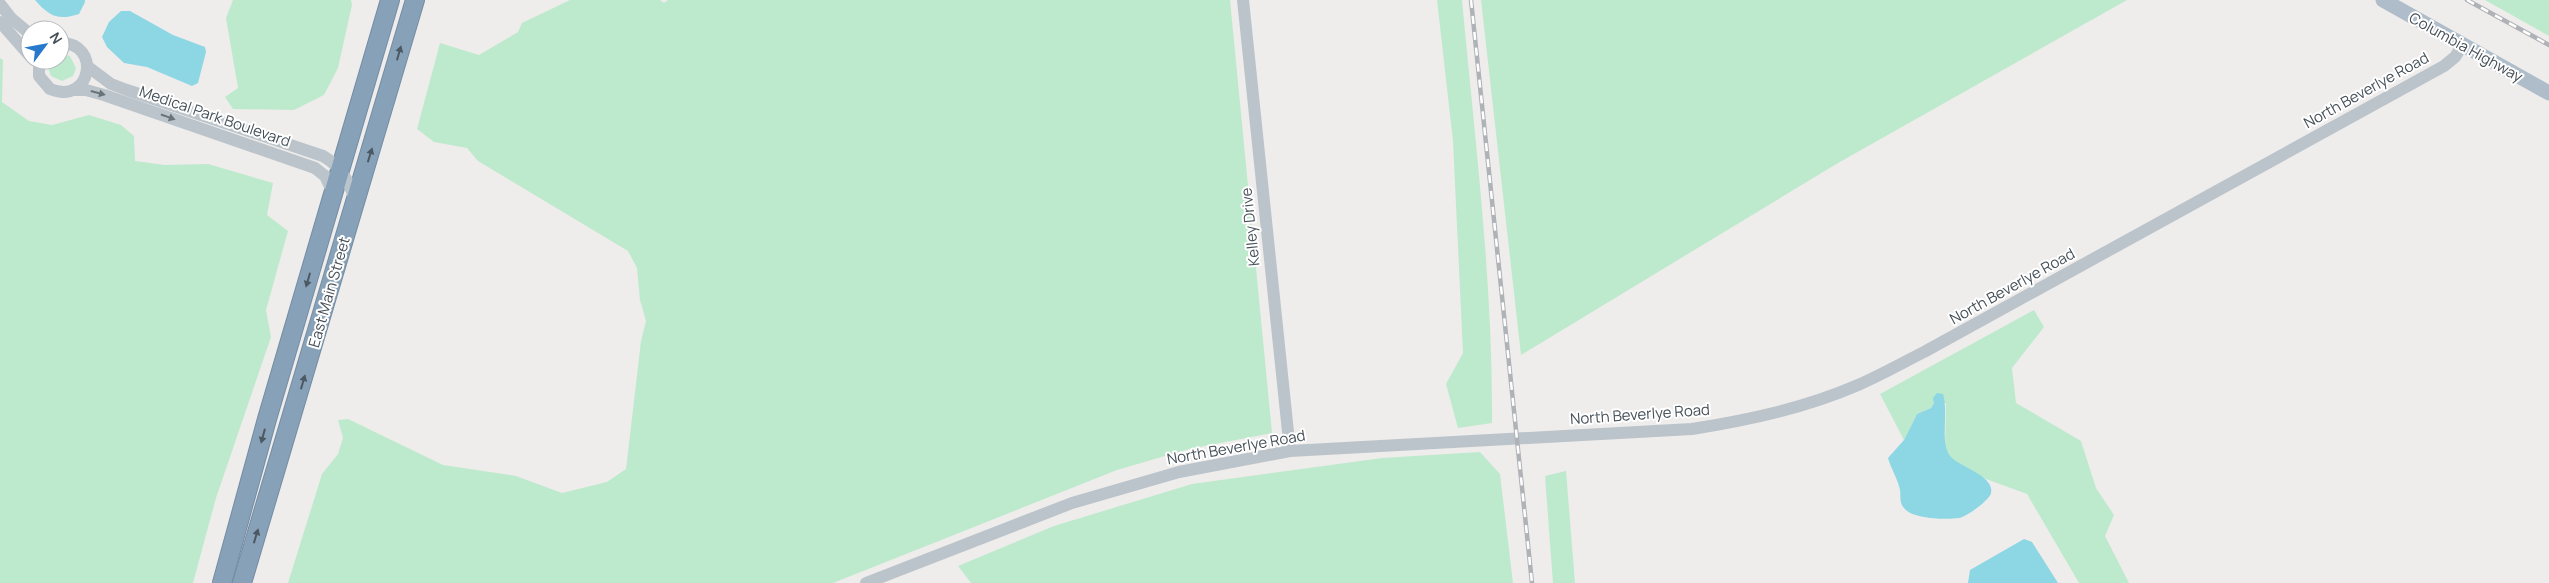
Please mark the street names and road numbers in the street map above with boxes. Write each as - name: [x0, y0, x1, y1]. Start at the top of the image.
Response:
- street label: Columbia Highway: [2405, 7, 2527, 87]
- street label: North Beverlye Road: [2300, 47, 2432, 133]
- street label: Medical Park Boulevard: [137, 80, 293, 152]
- street label: Kelley Drive: [1235, 187, 1265, 267]
- street label: East Main Street: [303, 234, 355, 350]
- street label: North Beverlye Road: [1946, 243, 2078, 329]
- street label: North Beverlye Road: [1569, 399, 1711, 429]
- street label: North Beverlye Road: [1165, 424, 1307, 470]

